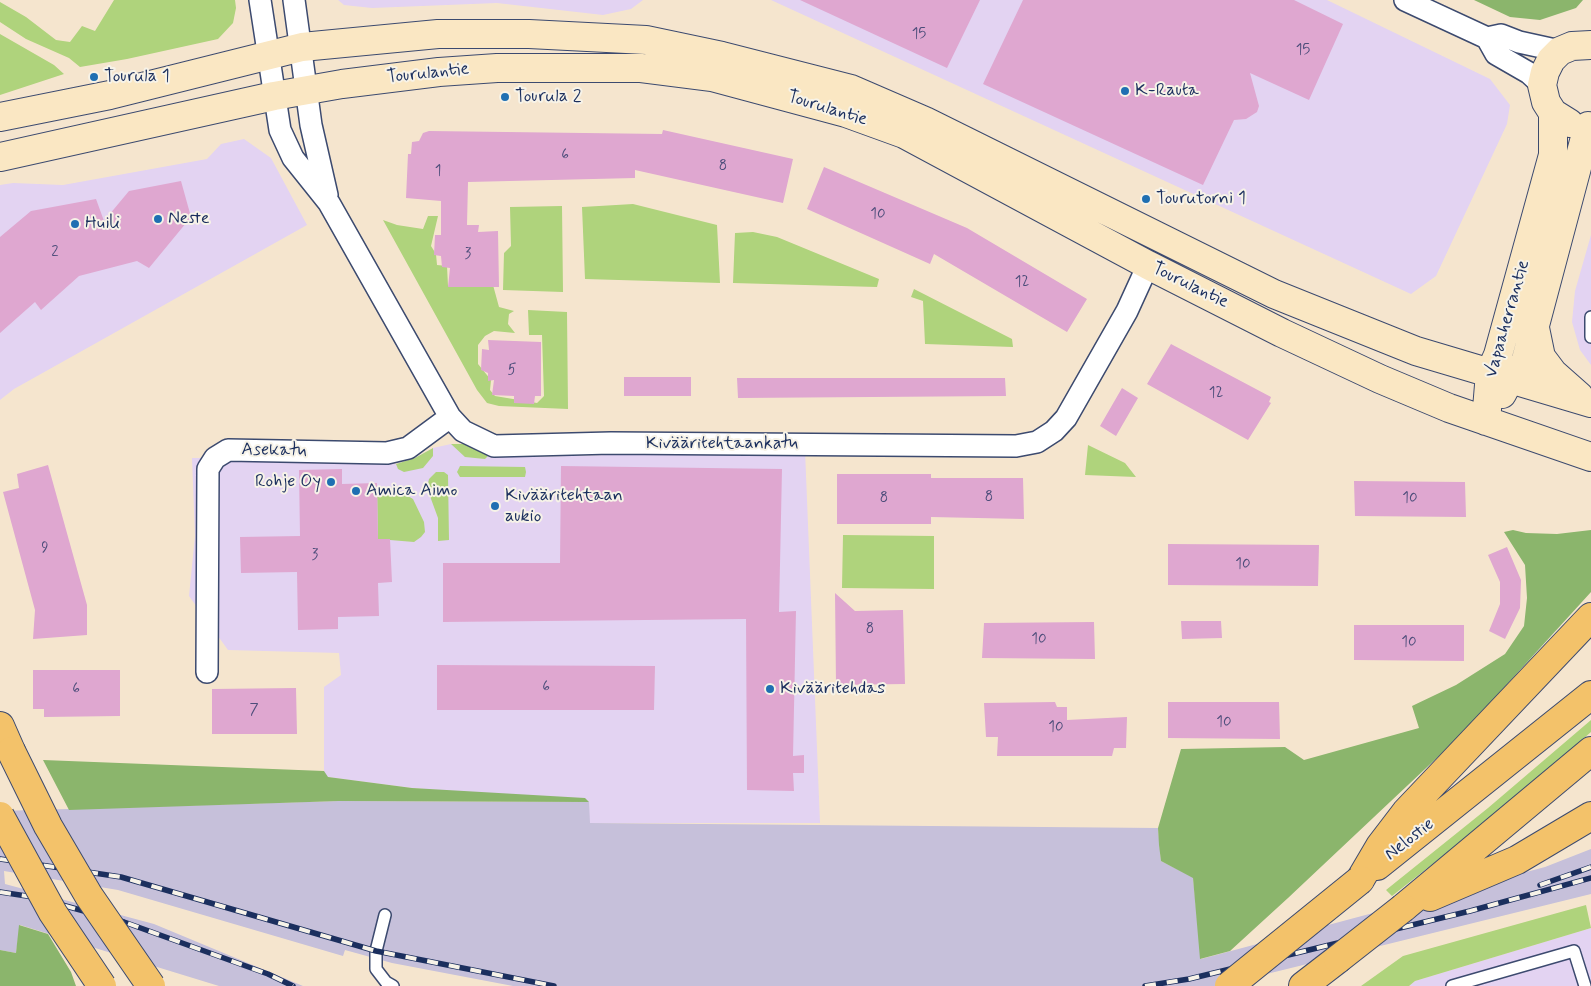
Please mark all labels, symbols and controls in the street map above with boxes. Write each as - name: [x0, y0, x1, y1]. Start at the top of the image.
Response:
- house number: 15: [912, 26, 926, 44]
- house number: 15: [1296, 42, 1310, 60]
- street label: Tourulantie: [386, 59, 470, 89]
- place label: Tourula 1: [104, 66, 170, 88]
- marker: Tourula 1: [88, 71, 100, 83]
- place label: K-Rauta: [1135, 80, 1199, 102]
- marker: K-Rauta: [1119, 85, 1131, 97]
- place label: Tourula 2: [515, 86, 582, 108]
- street label: Tourulantie: [784, 87, 870, 131]
- marker: Tourula 2: [499, 91, 511, 103]
- house number: 6: [561, 147, 569, 165]
- house number: 8: [719, 158, 727, 176]
- house number: 1: [435, 163, 441, 181]
- place label: Tourutorni 1: [1156, 188, 1246, 210]
- marker: Tourutorni 1: [1140, 193, 1152, 205]
- house number: 10: [870, 206, 886, 224]
- place label: Neste: [168, 208, 210, 230]
- place label: Huili: [85, 213, 120, 235]
- marker: Neste: [152, 213, 164, 225]
- marker: Huili: [69, 218, 81, 230]
- house number: 2: [51, 244, 59, 262]
- house number: 3: [465, 246, 471, 264]
- street label: Tourulantie: [1148, 258, 1232, 314]
- street label: Vapaaherrantie: [1481, 258, 1535, 380]
- house number: 12: [1015, 274, 1029, 292]
- house number: 5: [508, 362, 516, 380]
- house number: 12: [1209, 385, 1223, 403]
- street label: Kivääritehtaankatu: [646, 433, 798, 455]
- street label: Asekatu: [241, 440, 307, 462]
- place label: Rohje Oy: [255, 471, 321, 493]
- marker: Rohje Oy: [325, 476, 337, 488]
- place label: Amica Aimo: [366, 480, 457, 502]
- marker: Amica Aimo: [350, 485, 362, 497]
- place label: Kivääritehtaan aukio: [505, 485, 623, 528]
- house number: 8: [985, 489, 993, 507]
- house number: 8: [880, 490, 888, 508]
- house number: 10: [1402, 490, 1418, 508]
- marker: Kivääritehtaan aukio: [489, 500, 501, 512]
- house number: 9: [41, 540, 49, 558]
- house number: 3: [312, 547, 318, 565]
- house number: 10: [1235, 556, 1251, 574]
- house number: 8: [866, 621, 874, 639]
- house number: 10: [1031, 631, 1047, 649]
- house number: 10: [1401, 634, 1417, 652]
- place label: Kivääritehdas: [780, 678, 885, 700]
- house number: 6: [542, 679, 550, 697]
- house number: 6: [72, 681, 80, 699]
- marker: Kivääritehdas: [764, 683, 776, 695]
- house number: 7: [249, 702, 259, 720]
- house number: 10: [1216, 714, 1232, 732]
- house number: 10: [1048, 719, 1064, 737]
- street label: Nelostie: [1381, 814, 1439, 866]

